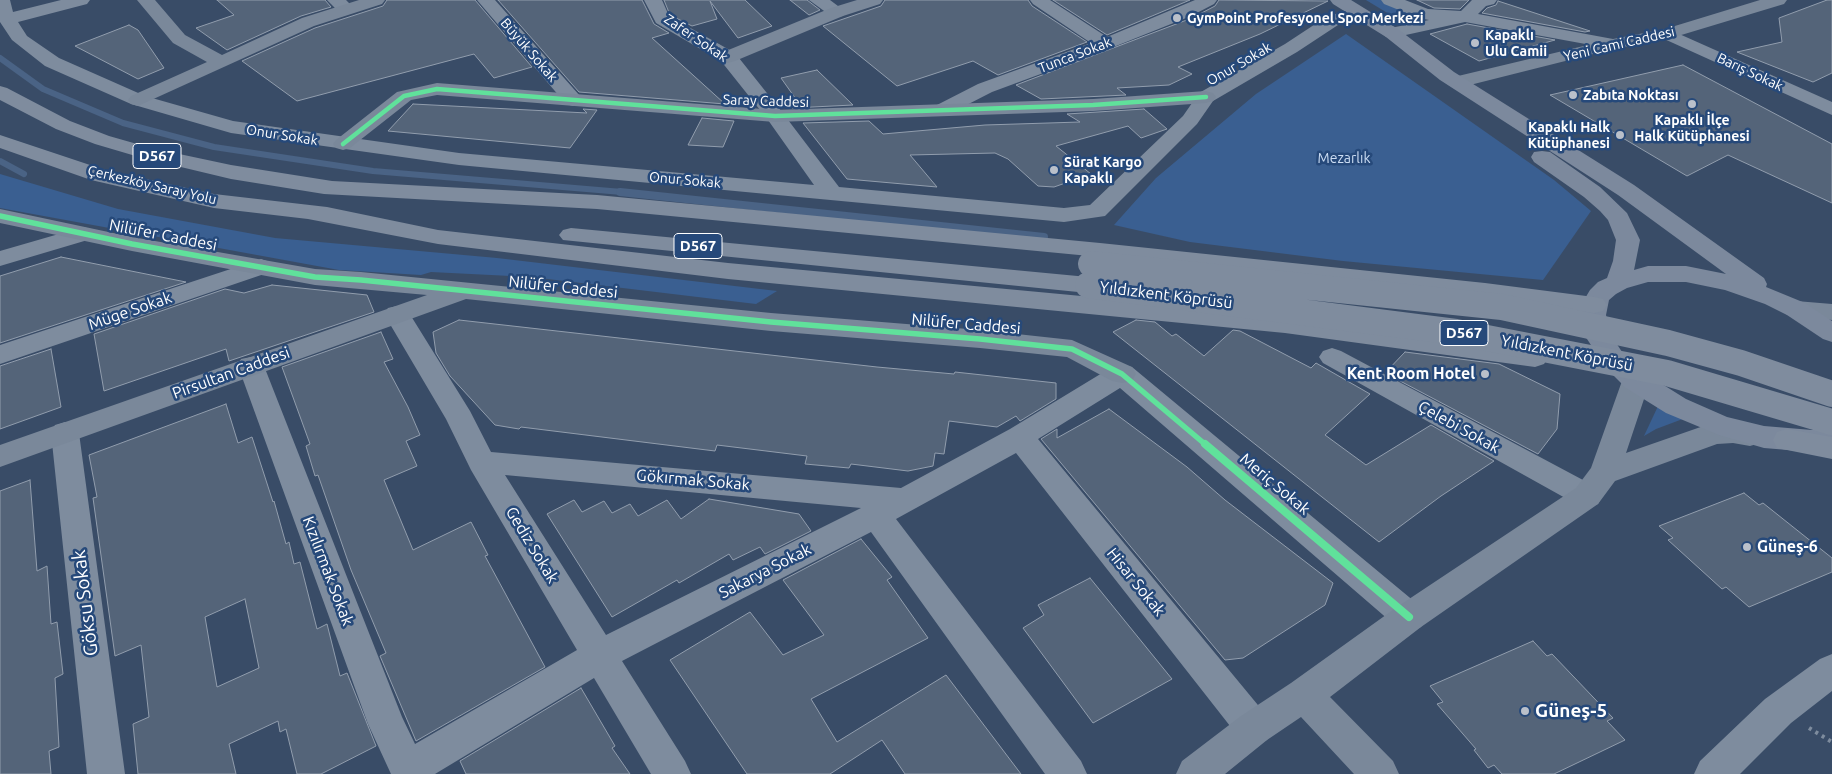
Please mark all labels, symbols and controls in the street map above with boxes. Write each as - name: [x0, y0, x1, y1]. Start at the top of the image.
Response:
- street label: Zafer Sokak: [661, 10, 731, 66]
- place label: GymPoint Profesyonel Spor Merkezi: [1187, 10, 1424, 26]
- marker: GymPoint Profesyonel Spor Merkezi: [1171, 12, 1183, 24]
- street label: Büyük Sokak: [497, 15, 561, 85]
- street label: Yeni Cami Caddesi: [1562, 23, 1676, 65]
- place label: Kapaklı Ulu Camii: [1485, 27, 1547, 59]
- street label: Tunca Sokak: [1036, 33, 1114, 77]
- marker: Kapaklı Ulu Camii: [1469, 37, 1481, 49]
- street label: Onur Sokak: [1204, 39, 1274, 89]
- street label: Barış Sokak: [1714, 49, 1786, 95]
- place label: Zabıta Noktası: [1583, 87, 1679, 103]
- marker: Zabıta Noktası: [1567, 89, 1579, 101]
- street label: Saray Caddesi: [723, 91, 809, 111]
- marker: Kapaklı İlçe Halk Kütüphanesi: [1686, 98, 1698, 110]
- place label: Kapaklı İlçe Halk Kütüphanesi: [1634, 112, 1750, 144]
- place label: Kapaklı Halk Kütüphanesi: [1528, 119, 1610, 152]
- street label: Onur Sokak: [245, 121, 319, 149]
- marker: Kapaklı Halk Kütüphanesi: [1614, 129, 1626, 141]
- road number: D567: [133, 144, 181, 168]
- park label: Mezarlık: [1318, 150, 1370, 166]
- place label: Sürat Kargo Kapaklı: [1064, 154, 1142, 186]
- street label: Çerkezköy Saray Yolu: [86, 162, 218, 208]
- marker: Sürat Kargo Kapaklı: [1048, 164, 1060, 176]
- street label: Onur Sokak: [648, 168, 722, 192]
- street label: Nilüfer Caddesi: [107, 215, 219, 255]
- road number: D567: [674, 234, 722, 258]
- street label: Nilüfer Caddesi: [507, 272, 619, 302]
- street label: Yıldızkent Köprüsü: [1098, 277, 1234, 313]
- street label: Müge Sokak: [86, 288, 174, 334]
- street label: Nilüfer Caddesi: [911, 310, 1021, 338]
- road number: D567: [1440, 320, 1488, 346]
- street label: Yıldızkent Köprüsü: [1499, 331, 1635, 375]
- street label: Pirsultan Caddesi: [170, 343, 292, 403]
- place label: Kent Room Hotel: [1347, 364, 1475, 384]
- marker: Kent Room Hotel: [1479, 368, 1491, 380]
- street label: Çelebi Sokak: [1415, 397, 1503, 457]
- street label: Meriç Sokak: [1236, 449, 1314, 519]
- street label: Gökırmak Sokak: [635, 465, 751, 495]
- street label: Gediz Sokak: [502, 503, 562, 587]
- street label: Kızılırmak Sokak: [298, 514, 358, 628]
- place label: Güneş-6: [1757, 537, 1818, 557]
- street label: Sakarya Sokak: [716, 540, 814, 602]
- marker: Güneş-6: [1741, 541, 1753, 553]
- street label: Hisar Sokak: [1103, 544, 1169, 620]
- street label: Göksu Sokak: [67, 549, 103, 657]
- place label: Güneş-5: [1535, 700, 1607, 722]
- marker: Güneş-5: [1519, 705, 1531, 717]

